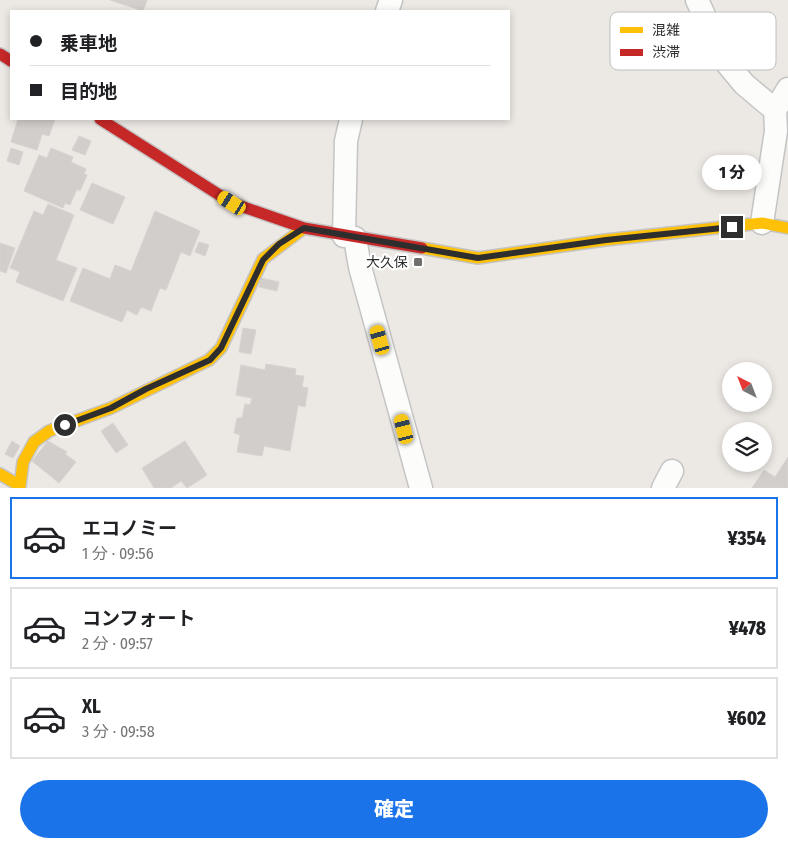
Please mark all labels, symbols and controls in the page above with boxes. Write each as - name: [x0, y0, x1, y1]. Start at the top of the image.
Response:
- legend: [610, 12, 776, 70]
- text: 混雑: [652, 22, 680, 39]
- text: 乗車地: [60, 32, 117, 55]
- text: 渋滞: [652, 44, 680, 61]
- text: 目的地: [60, 80, 117, 103]
- callout: 1 分: [702, 154, 762, 190]
- text: 1 分: [719, 163, 745, 182]
- car: [215, 189, 248, 217]
- route end: [721, 216, 743, 238]
- place label: 大久保: [366, 254, 408, 271]
- marker: 大久保: [412, 256, 424, 268]
- car: [368, 324, 391, 356]
- north arrow: [722, 362, 772, 412]
- map controls: [722, 362, 772, 472]
- car: [393, 413, 414, 445]
- route start: [54, 414, 76, 436]
- button: layers: [722, 422, 772, 472]
- icon: car: [22, 516, 67, 561]
- text: エコノミー: [82, 517, 177, 540]
- text: ¥354: [728, 527, 766, 550]
- text: 1 分 · 09:56: [82, 544, 154, 563]
- icon: car: [22, 606, 67, 651]
- text: コンフォート: [82, 607, 195, 630]
- text: ¥478: [729, 617, 766, 640]
- text: 2 分 · 09:57: [82, 634, 153, 653]
- text: XL: [82, 695, 101, 718]
- icon: car: [22, 696, 67, 741]
- text: ¥602: [727, 707, 766, 730]
- text: 3 分 · 09:58: [82, 722, 155, 741]
- button: 確定: [20, 780, 768, 838]

